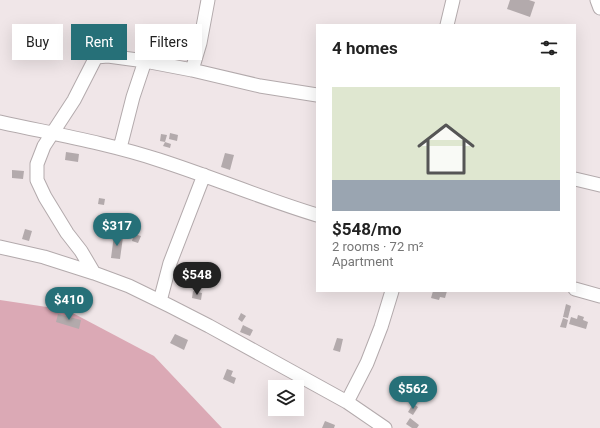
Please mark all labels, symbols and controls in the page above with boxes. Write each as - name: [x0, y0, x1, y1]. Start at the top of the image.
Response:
- chip: Buy: [12, 24, 63, 60]
- chip: Rent: [71, 24, 127, 60]
- chip: Filters: [135, 24, 202, 60]
- icon: filters: [538, 37, 560, 59]
- text: 4 homes: [332, 38, 398, 58]
- icon: home: [410, 113, 482, 185]
- pin: $317: [93, 213, 141, 247]
- text: $317: [102, 218, 132, 233]
- text: $548/mo: [332, 219, 402, 239]
- text: 2 rooms · 72 m²: [332, 239, 424, 254]
- text: Apartment: [332, 254, 394, 269]
- pin: $548: [173, 262, 221, 296]
- text: $548: [182, 267, 212, 282]
- pin: $410: [45, 287, 93, 321]
- text: $410: [54, 292, 84, 307]
- pin: $562: [389, 376, 437, 410]
- map controls: [268, 380, 304, 416]
- button: layers: [268, 380, 304, 416]
- text: $562: [398, 381, 428, 396]

